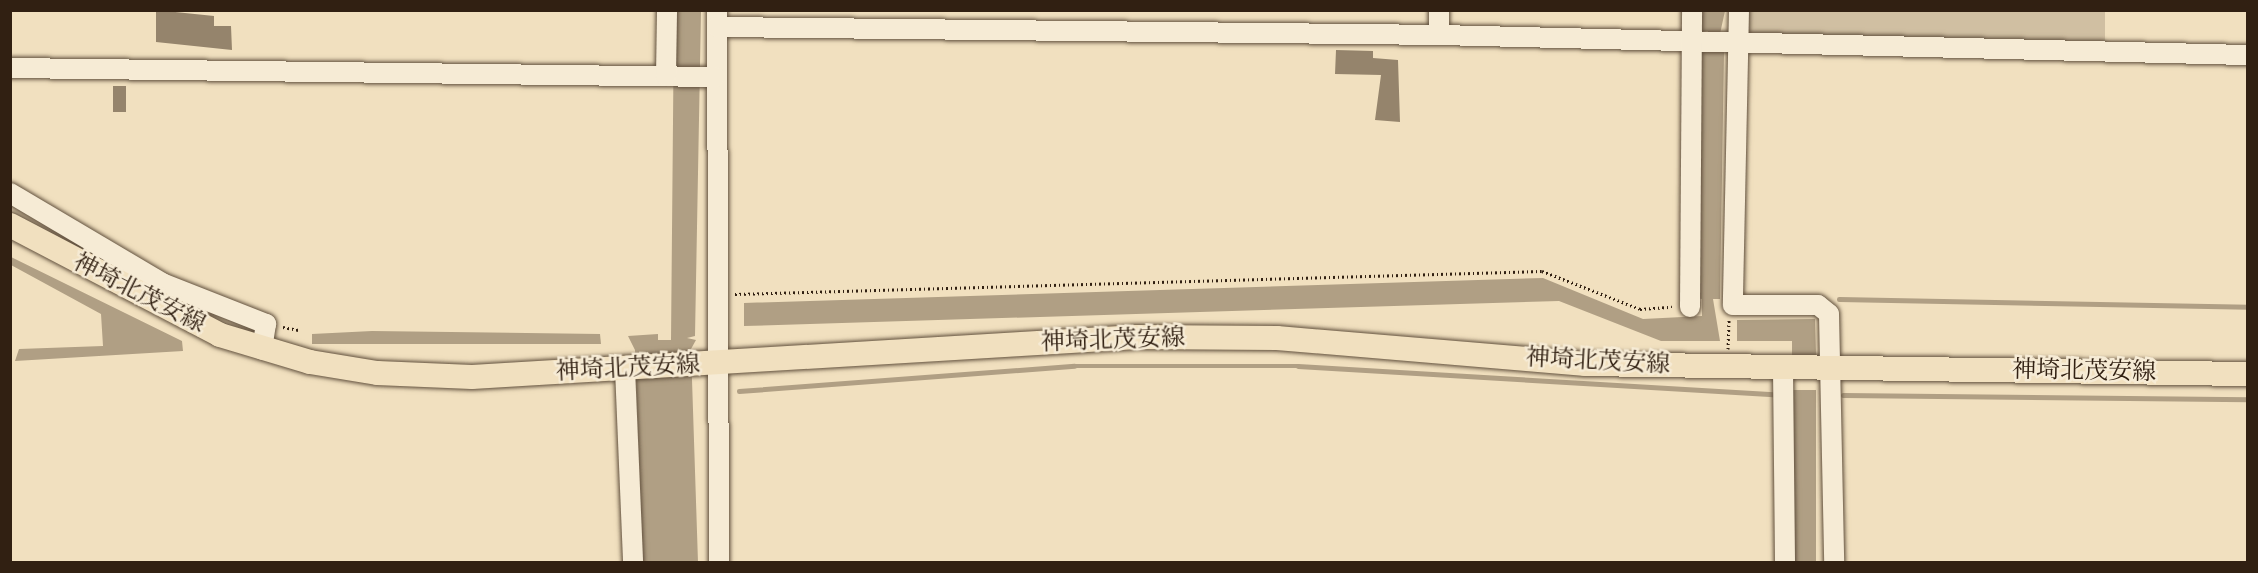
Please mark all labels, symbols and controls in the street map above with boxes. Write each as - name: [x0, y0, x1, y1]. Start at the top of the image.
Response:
- street label: 神埼北茂安線: [68, 248, 210, 340]
- street label: 神埼北茂安線: [1041, 324, 1185, 358]
- street label: 神埼北茂安線: [1525, 344, 1671, 380]
- street label: 神埼北茂安線: [555, 351, 701, 387]
- street label: 神埼北茂安線: [2012, 356, 2156, 388]

